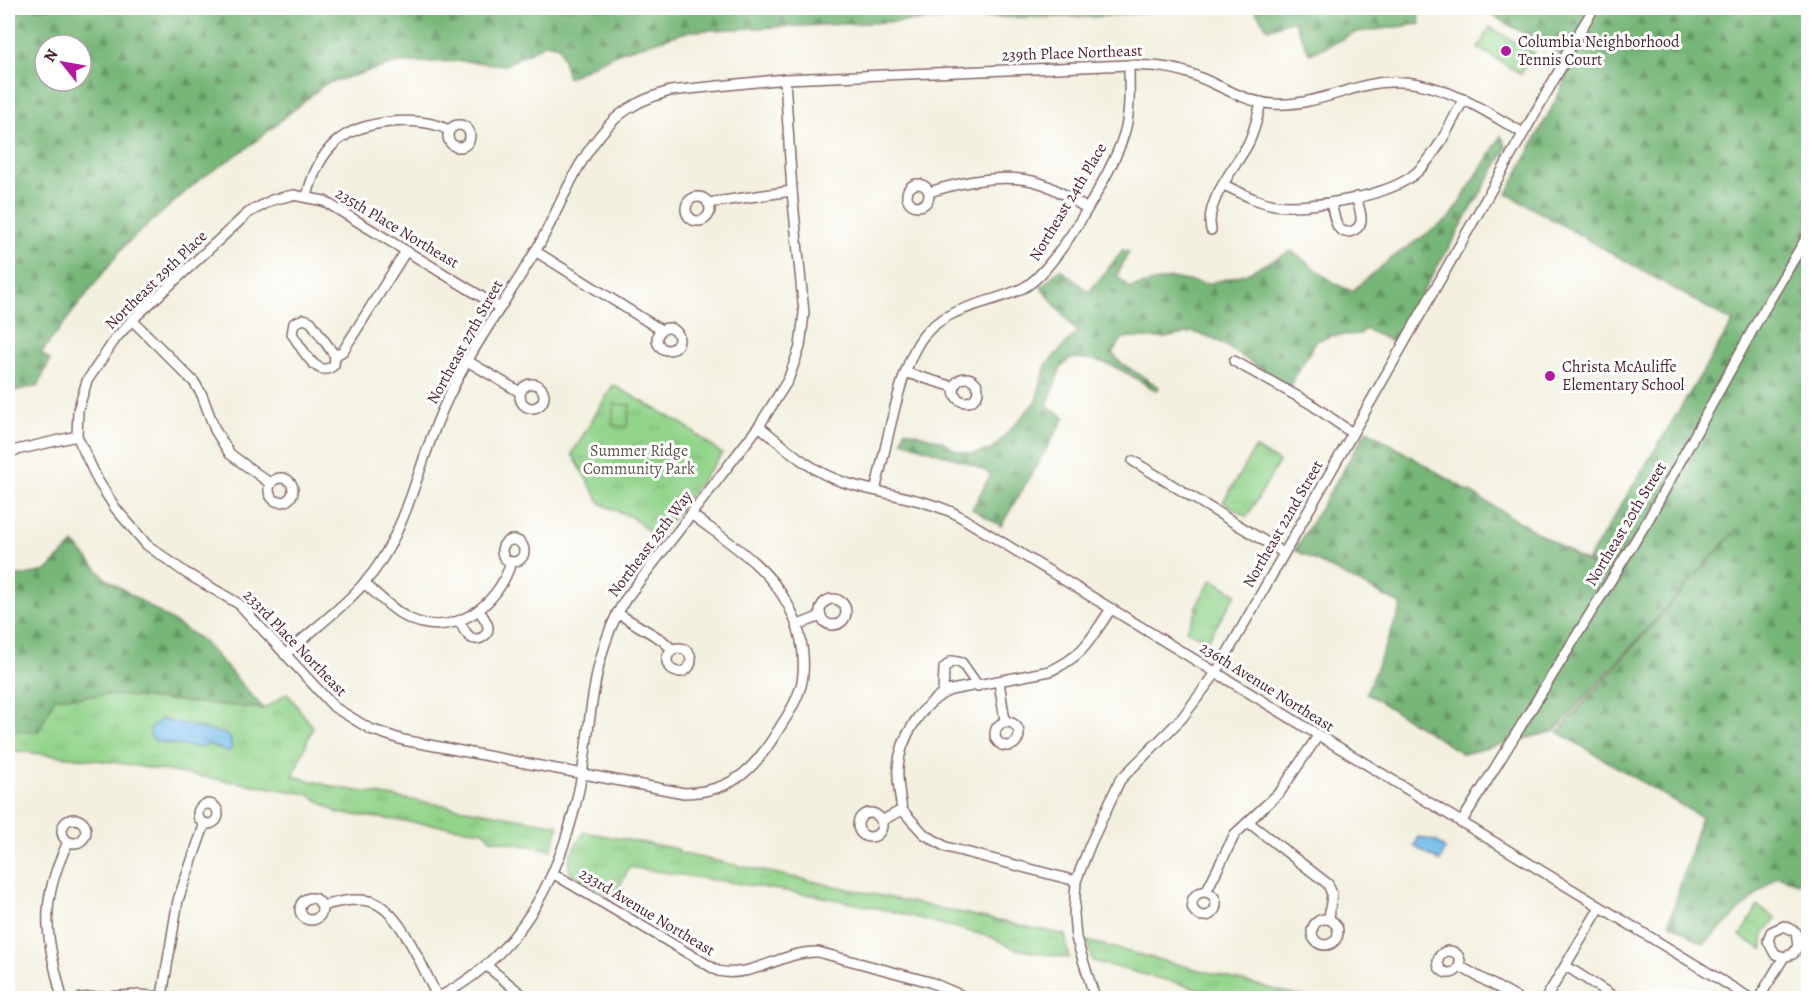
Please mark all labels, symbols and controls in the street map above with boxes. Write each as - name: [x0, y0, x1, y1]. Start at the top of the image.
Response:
- place label: Columbia Neighborhood Tennis Court: [1518, 31, 1680, 71]
- north arrow: [33, 33, 93, 93]
- street label: 239th Place Northeast: [1001, 40, 1143, 66]
- marker: Columbia Neighborhood Tennis Court: [1499, 44, 1513, 58]
- text: N: [39, 45, 64, 66]
- street label: Northeast 24th Place: [1024, 139, 1112, 265]
- street label: 235th Place Northeast: [331, 182, 463, 274]
- street label: Northeast 29th Place: [100, 225, 212, 335]
- street label: Northeast 27th Street: [422, 276, 508, 408]
- place label: Christa McAuliffe Elementary School: [1562, 356, 1685, 396]
- marker: Christa McAuliffe Elementary School: [1543, 369, 1557, 383]
- park label: Summer Ridge Community Park: [583, 440, 695, 480]
- street label: Northeast 22nd Street: [1238, 456, 1328, 592]
- street label: Northeast 20th Street: [1580, 458, 1672, 590]
- street label: Northeast 25th Way: [603, 486, 698, 602]
- street label: 233rd Place Northeast: [238, 585, 352, 701]
- street label: 236th Avenue Northeast: [1195, 637, 1339, 737]
- street label: 233rd Avenue Northeast: [575, 863, 719, 961]

